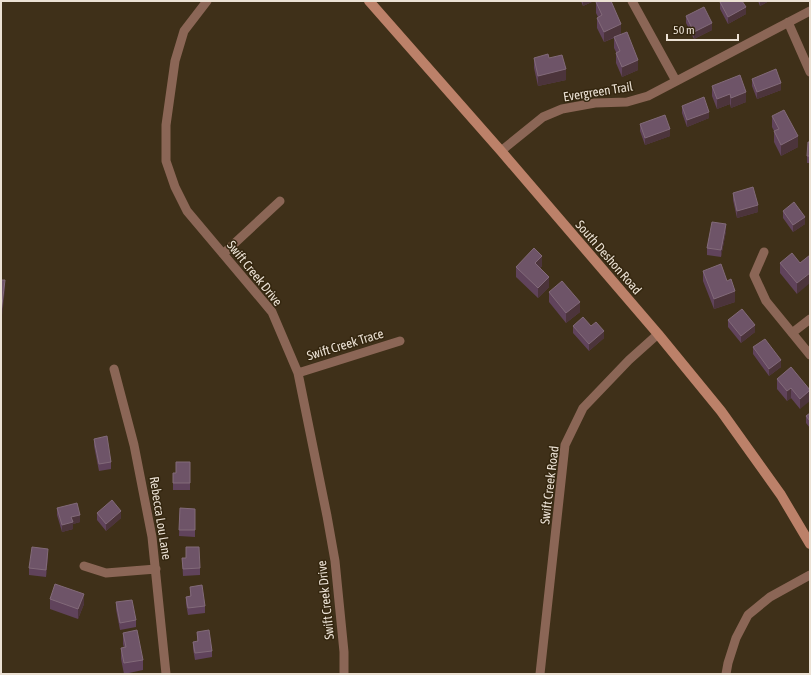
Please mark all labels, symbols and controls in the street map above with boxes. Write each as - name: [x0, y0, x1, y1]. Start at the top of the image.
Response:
- scale bar: [667, 16, 738, 42]
- text: 50 m: [673, 23, 695, 37]
- street label: Evergreen Trail: [562, 78, 635, 104]
- street label: South Deshon Road: [573, 217, 645, 297]
- street label: Swift Creek Drive: [224, 238, 285, 309]
- street label: Swift Creek Trace: [305, 326, 385, 363]
- street label: Swift Creek Road: [537, 445, 562, 525]
- street label: Rebecca Lou Lane: [147, 475, 175, 561]
- street label: Swift Creek Drive: [314, 560, 337, 640]

